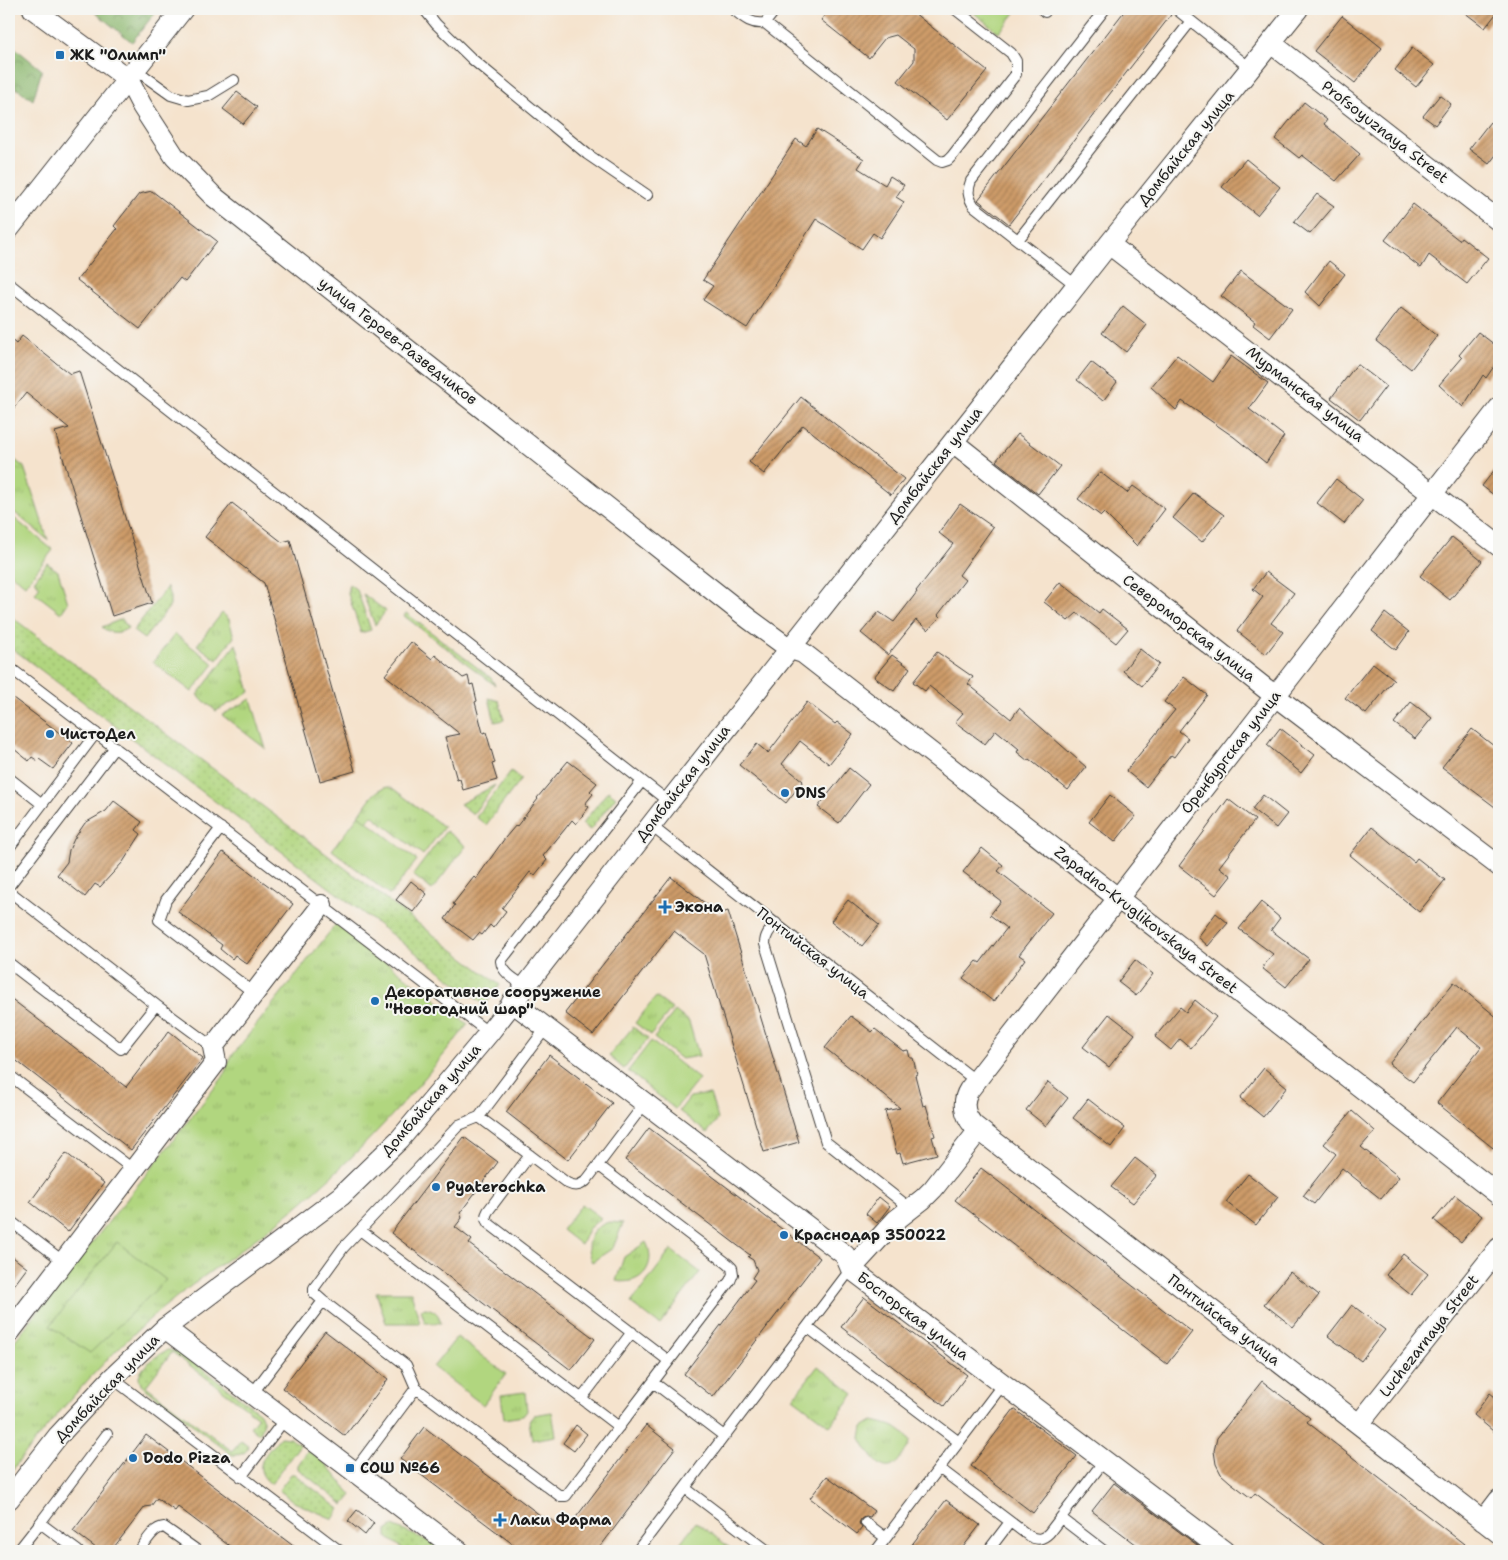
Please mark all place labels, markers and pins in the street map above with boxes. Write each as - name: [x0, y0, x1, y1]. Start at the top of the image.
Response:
- place label: ЖК "Олимп": [70, 45, 166, 65]
- marker: ЖК "Олимп": [54, 49, 66, 61]
- place label: ЧистоДел: [60, 724, 136, 744]
- marker: ЧистоДел: [44, 728, 56, 740]
- place label: DNS: [795, 783, 826, 803]
- marker: DNS: [779, 787, 791, 799]
- place label: Экона: [675, 897, 724, 917]
- marker: Экона: [659, 901, 671, 913]
- place label: Декоративное сооружение "Новогодний шар": [385, 982, 601, 1019]
- marker: Декоративное сооружение "Новогодний шар": [369, 995, 381, 1007]
- place label: Pyaterochka: [446, 1177, 546, 1197]
- marker: Pyaterochka: [430, 1181, 442, 1193]
- place label: Краснодар 350022: [794, 1225, 947, 1245]
- marker: Краснодар 350022: [778, 1229, 790, 1241]
- place label: Dodo Pizza: [143, 1448, 231, 1468]
- marker: Dodo Pizza: [127, 1452, 139, 1464]
- place label: СОШ №66: [360, 1458, 440, 1478]
- marker: СОШ №66: [344, 1462, 356, 1474]
- place label: Лаки Фарма: [510, 1510, 612, 1530]
- marker: Лаки Фарма: [494, 1514, 506, 1526]

